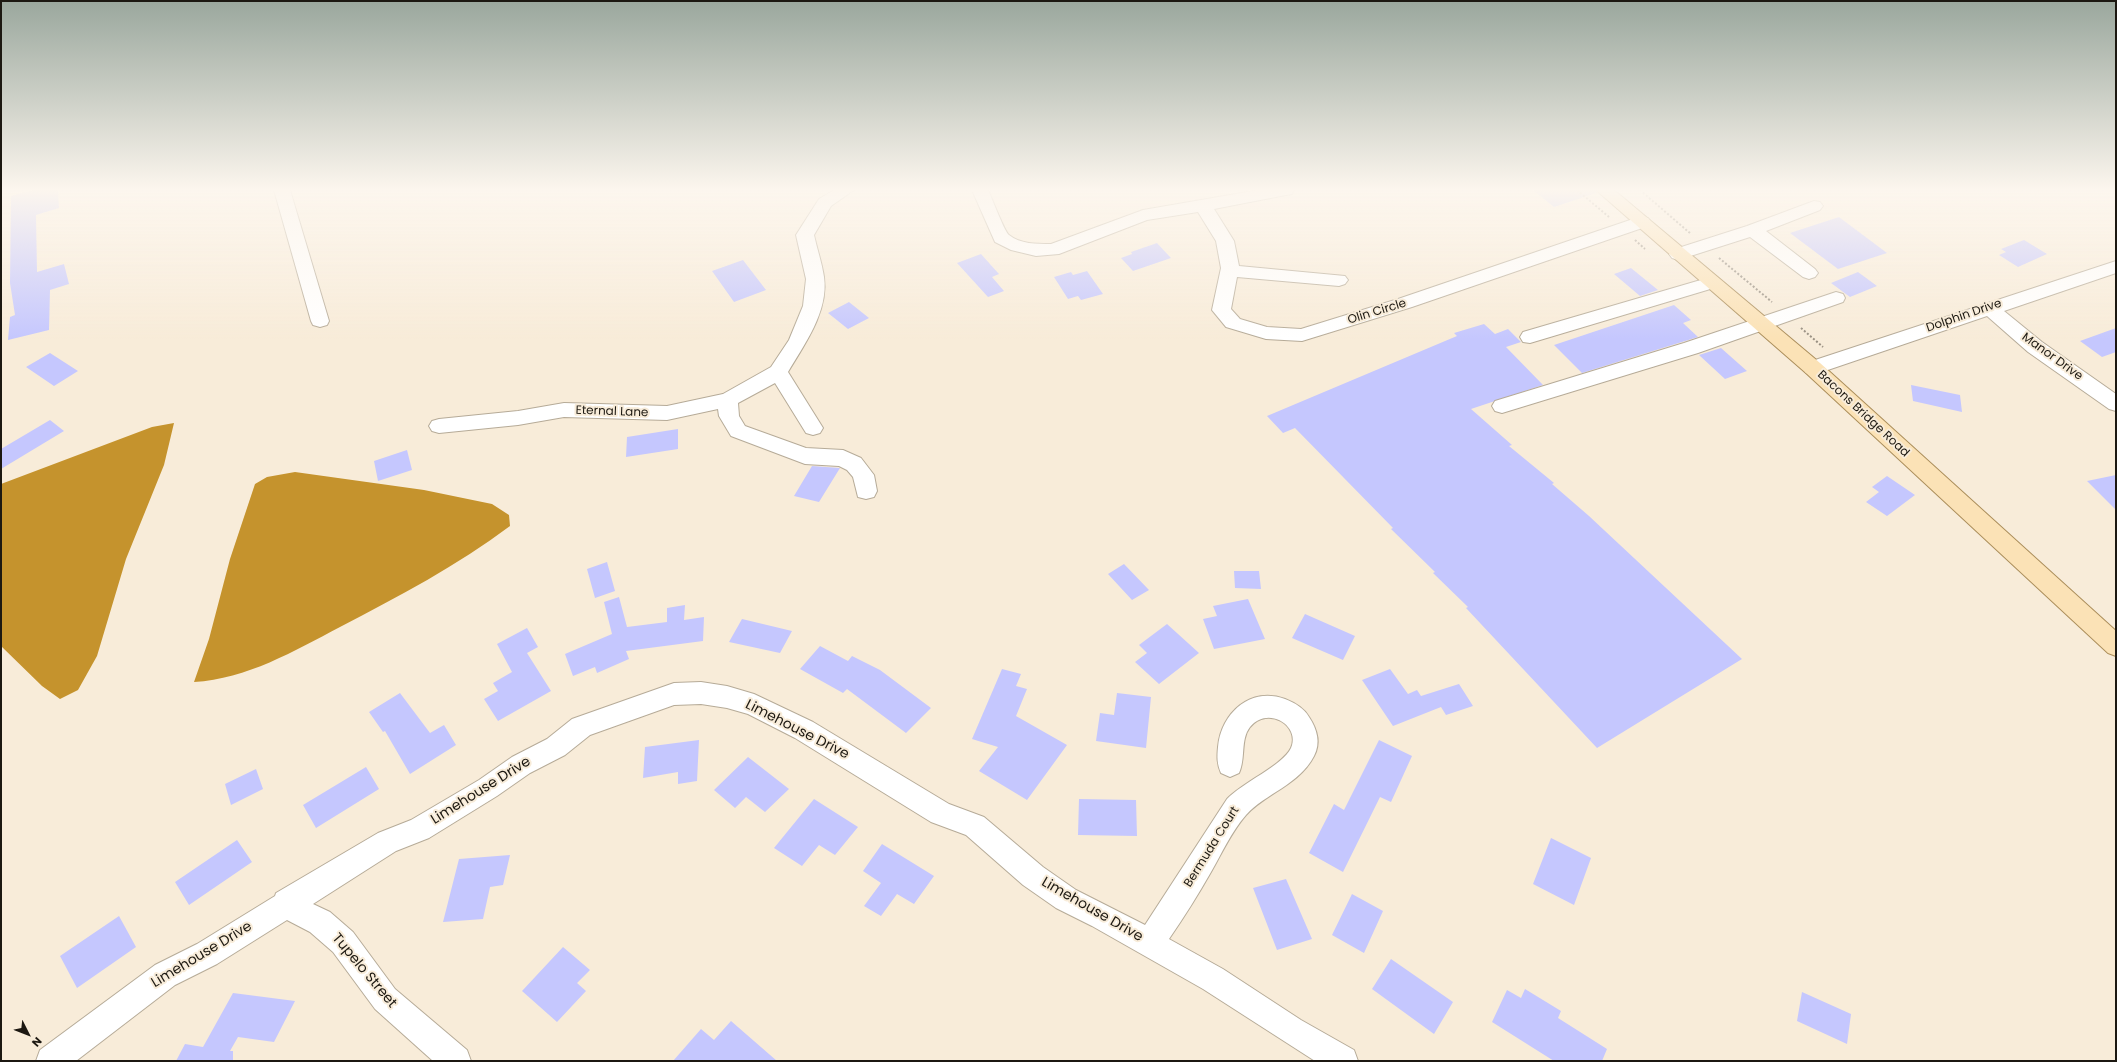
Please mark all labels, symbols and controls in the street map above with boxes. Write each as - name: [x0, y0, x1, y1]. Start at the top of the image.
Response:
- street label: Olin Circle: [1346, 296, 1408, 328]
- street label: Dolphin Drive: [1924, 296, 2004, 336]
- street label: Manor Drive: [2019, 330, 2085, 384]
- street label: Bacons Bridge Road: [1814, 368, 1912, 460]
- street label: Eternal Lane: [575, 404, 649, 420]
- street label: Limehouse Drive: [742, 697, 852, 763]
- street label: Limehouse Drive: [428, 754, 534, 828]
- street label: Bermuda Court: [1181, 804, 1243, 890]
- street label: Limehouse Drive: [1038, 874, 1146, 946]
- street label: Limehouse Drive: [149, 918, 255, 992]
- street label: Tupelo Street: [328, 930, 400, 1012]
- north arrow: [8, 1014, 48, 1054]
- text: N: [28, 1034, 46, 1050]

